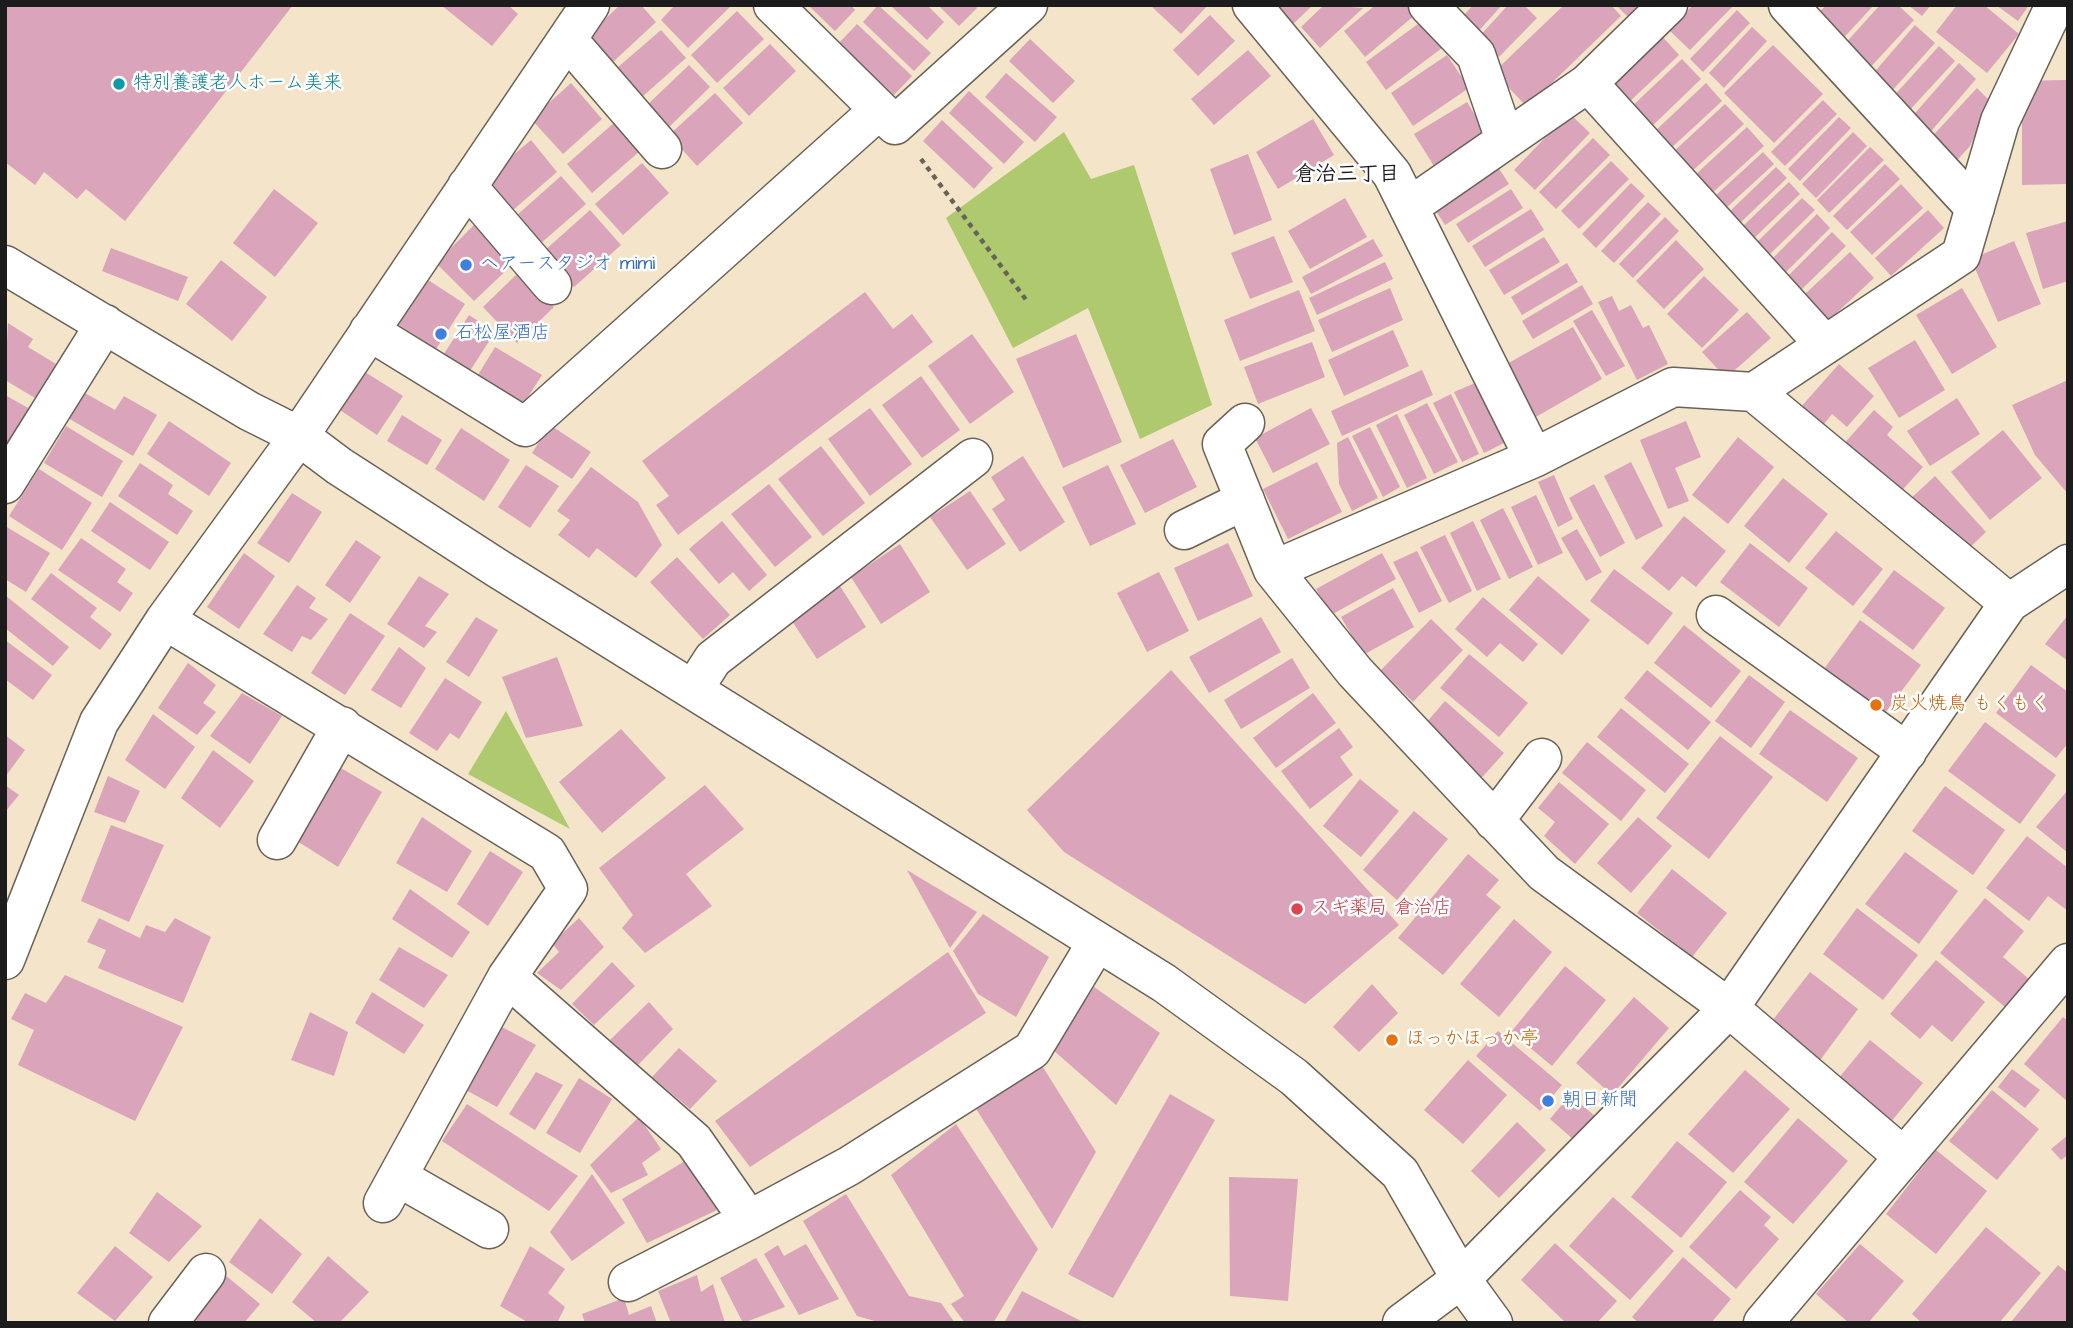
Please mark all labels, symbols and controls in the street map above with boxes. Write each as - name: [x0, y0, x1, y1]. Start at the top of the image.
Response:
- place label: 特別養護老人ホーム美来: [133, 73, 342, 95]
- marker: 特別養護老人ホーム美来: [111, 76, 127, 92]
- district label: 倉治三丁目: [1295, 163, 1399, 189]
- place label: ヘアースタジオ mimi: [480, 254, 655, 276]
- marker: ヘアースタジオ mimi: [458, 257, 474, 273]
- place label: 石松屋酒店: [455, 323, 550, 345]
- marker: 石松屋酒店: [433, 326, 449, 342]
- place label: 炭火焼鳥 もくもく: [1890, 694, 2050, 716]
- marker: 炭火焼鳥 もくもく: [1868, 697, 1884, 713]
- place label: スギ薬局 倉治店: [1311, 898, 1452, 920]
- marker: スギ薬局 倉治店: [1289, 901, 1305, 917]
- place label: ほっかほっか亭: [1406, 1029, 1539, 1051]
- marker: ほっかほっか亭: [1384, 1032, 1400, 1048]
- place label: 朝日新聞: [1562, 1090, 1638, 1112]
- marker: 朝日新聞: [1540, 1093, 1556, 1109]

